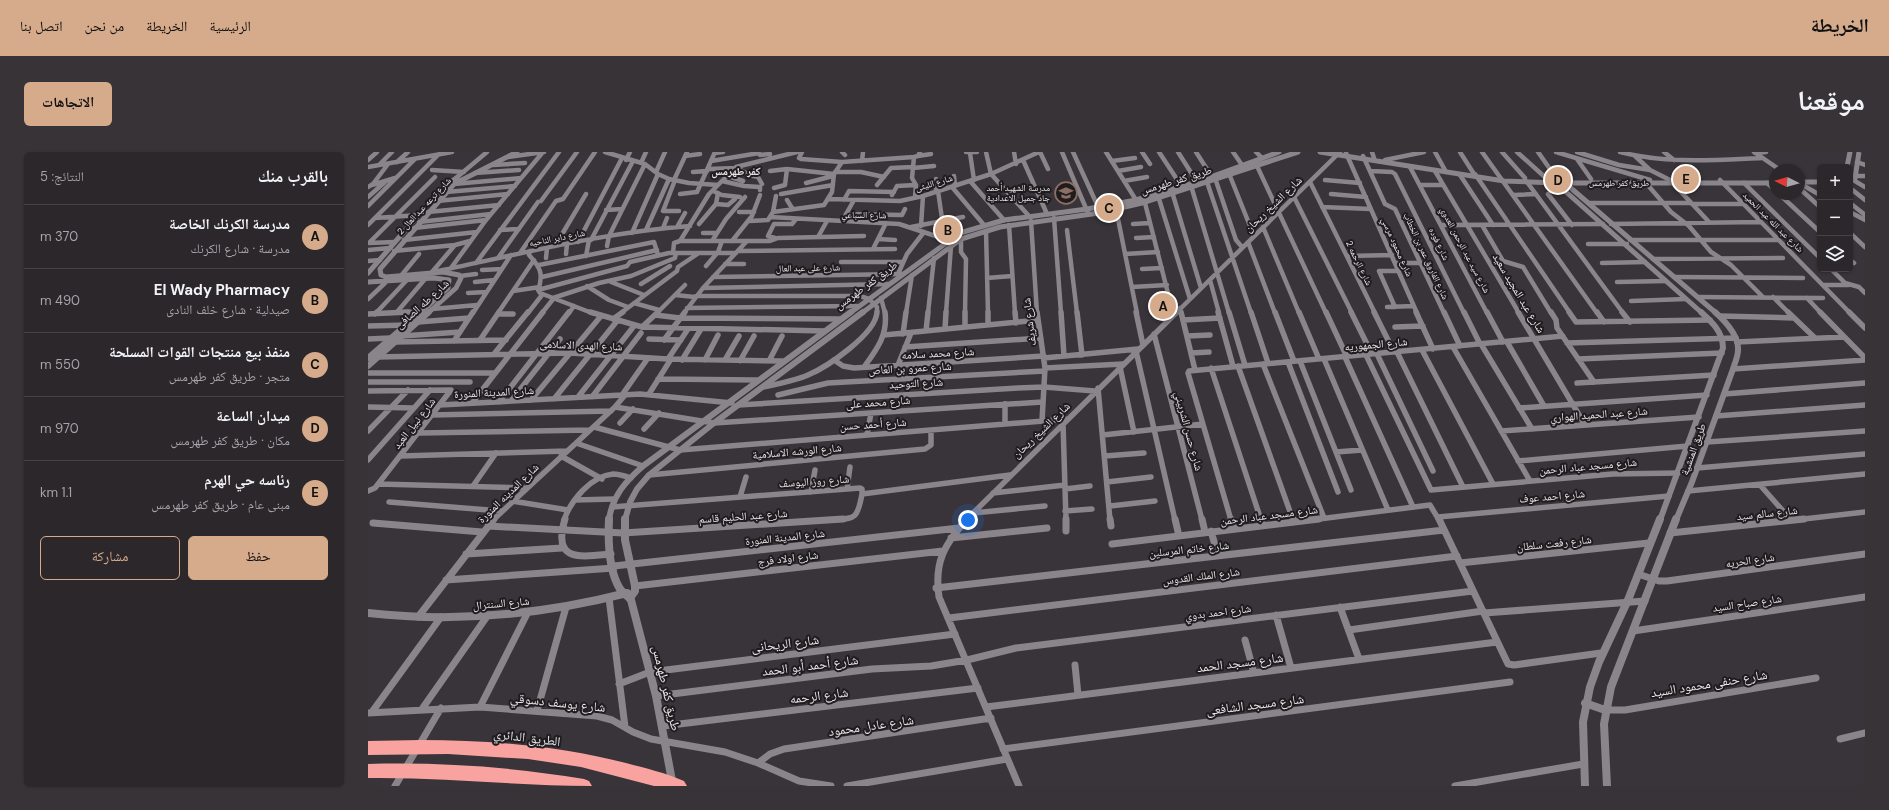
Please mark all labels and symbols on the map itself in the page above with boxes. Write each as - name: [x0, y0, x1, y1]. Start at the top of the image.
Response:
- street label: طريق كفر طهرمس: [1139, 163, 1213, 197]
- district label: كفر طهرمس: [711, 164, 761, 179]
- pin: E: [1673, 164, 1699, 194]
- north arrow: [1769, 164, 1805, 200]
- pin: D: [1545, 165, 1571, 195]
- street label: شارع الليثى: [914, 172, 954, 194]
- street label: شارع الشيخ ريحان: [1241, 173, 1305, 235]
- street label: شارع ترعه عبد العال 2: [394, 175, 454, 237]
- street label: طريق كفر طهرمس: [1589, 177, 1649, 189]
- school or university icon: مدرسة الشهيد أحمد جاد جميل الاعدادية: [1053, 180, 1079, 206]
- place label: مدرسة الشهيد أحمد جاد جميل الاعدادية: [987, 182, 1050, 204]
- street label: شارع عبد الله عبد الحميد: [1740, 189, 1806, 255]
- pin: C: [1096, 193, 1122, 223]
- street label: شارع سيد عبد الرحمن العدوي: [1436, 205, 1493, 296]
- street label: شارع السباعي: [841, 209, 887, 223]
- street label: شارع الفاروق عمر بن الخطاب: [1401, 211, 1451, 301]
- pin: B: [935, 215, 961, 245]
- street label: شارع محمود مرسي: [1377, 216, 1415, 279]
- street label: شارع فوده: [1426, 226, 1452, 262]
- street label: شارع داير الناحيه: [528, 227, 586, 249]
- street label: شارع الرحمه 2: [1343, 239, 1375, 287]
- street label: شارع عبد المجيد سعيد: [1490, 251, 1548, 335]
- street label: طريق كفر طهرمس: [832, 258, 900, 312]
- street label: شارع على عبد العال: [776, 261, 840, 275]
- street label: شارع طه الصافى: [392, 276, 452, 332]
- pin: A: [1150, 291, 1176, 321]
- street label: شارع شريف: [1019, 297, 1039, 347]
- street label: شارع الجمهوريه: [1344, 334, 1408, 354]
- street label: شارع الهدى الاسلامى: [539, 337, 623, 353]
- street label: شارع محمد سلامه: [901, 344, 975, 362]
- street label: شارع عمرو بن العاص: [868, 359, 952, 377]
- street label: شارع التوحيد: [889, 375, 943, 391]
- street label: شارع المدينة المنورة: [454, 383, 534, 401]
- street label: شارع حسن الشربيني: [1170, 390, 1206, 473]
- street label: شارع محمد على: [845, 393, 911, 411]
- street label: شارع نبيل العبد: [390, 395, 438, 451]
- street label: شارع الشيخ ريحان: [1009, 399, 1073, 461]
- street label: شارع عبد الحميد الهواري: [1550, 404, 1648, 426]
- street label: شارع أحمد حسن: [839, 415, 907, 433]
- street label: طريق المنشية: [1677, 421, 1709, 477]
- street label: شارع الورشه الاسلامية: [752, 440, 842, 462]
- street label: شارع مسجد عباد الرحمن: [1539, 455, 1637, 477]
- street label: شارع المدينه المنورة: [474, 460, 542, 526]
- street label: شارع روز اليوسف: [778, 472, 850, 490]
- street label: شارع احمد عوف: [1518, 486, 1586, 506]
- street label: شارع مسجد عباد الرحمن: [1220, 502, 1318, 528]
- street label: شارع سالم سيد: [1736, 503, 1798, 524]
- street label: شارع عبد الحليم قاسم: [698, 506, 788, 527]
- your location: [958, 510, 978, 530]
- street label: شارع المدينة المنورة: [744, 526, 826, 548]
- street label: شارع رفعت سلطان: [1516, 532, 1592, 554]
- street label: شارع خاتم المرسلين: [1148, 538, 1230, 561]
- street label: شارع اولاد فرج: [757, 547, 819, 569]
- street label: شارع الحريه: [1725, 550, 1775, 570]
- street label: شارع الملك القدوس: [1162, 564, 1240, 588]
- street label: شارع صباح السيد: [1711, 591, 1783, 615]
- street label: شارع السنترال: [472, 594, 530, 612]
- street label: شارع احمد بدوي: [1184, 601, 1252, 625]
- street label: شارع الريحانى: [750, 631, 820, 657]
- street label: طريق كفر طهرمس: [648, 644, 685, 732]
- street label: شارع مسجد الحمد: [1196, 649, 1284, 677]
- street label: شارع أحمد أبو الحمد: [761, 651, 859, 681]
- street label: شارع حنفى محمود السيد: [1650, 666, 1769, 702]
- street label: شارع الرحمه: [789, 683, 849, 709]
- street label: شارع يوسف دسوقي: [509, 689, 606, 718]
- street label: شارع مسجد الشافعى: [1205, 690, 1305, 720]
- street label: شارع عادل محمود: [827, 711, 915, 741]
- street label: الطريق الدائري: [492, 725, 561, 752]

